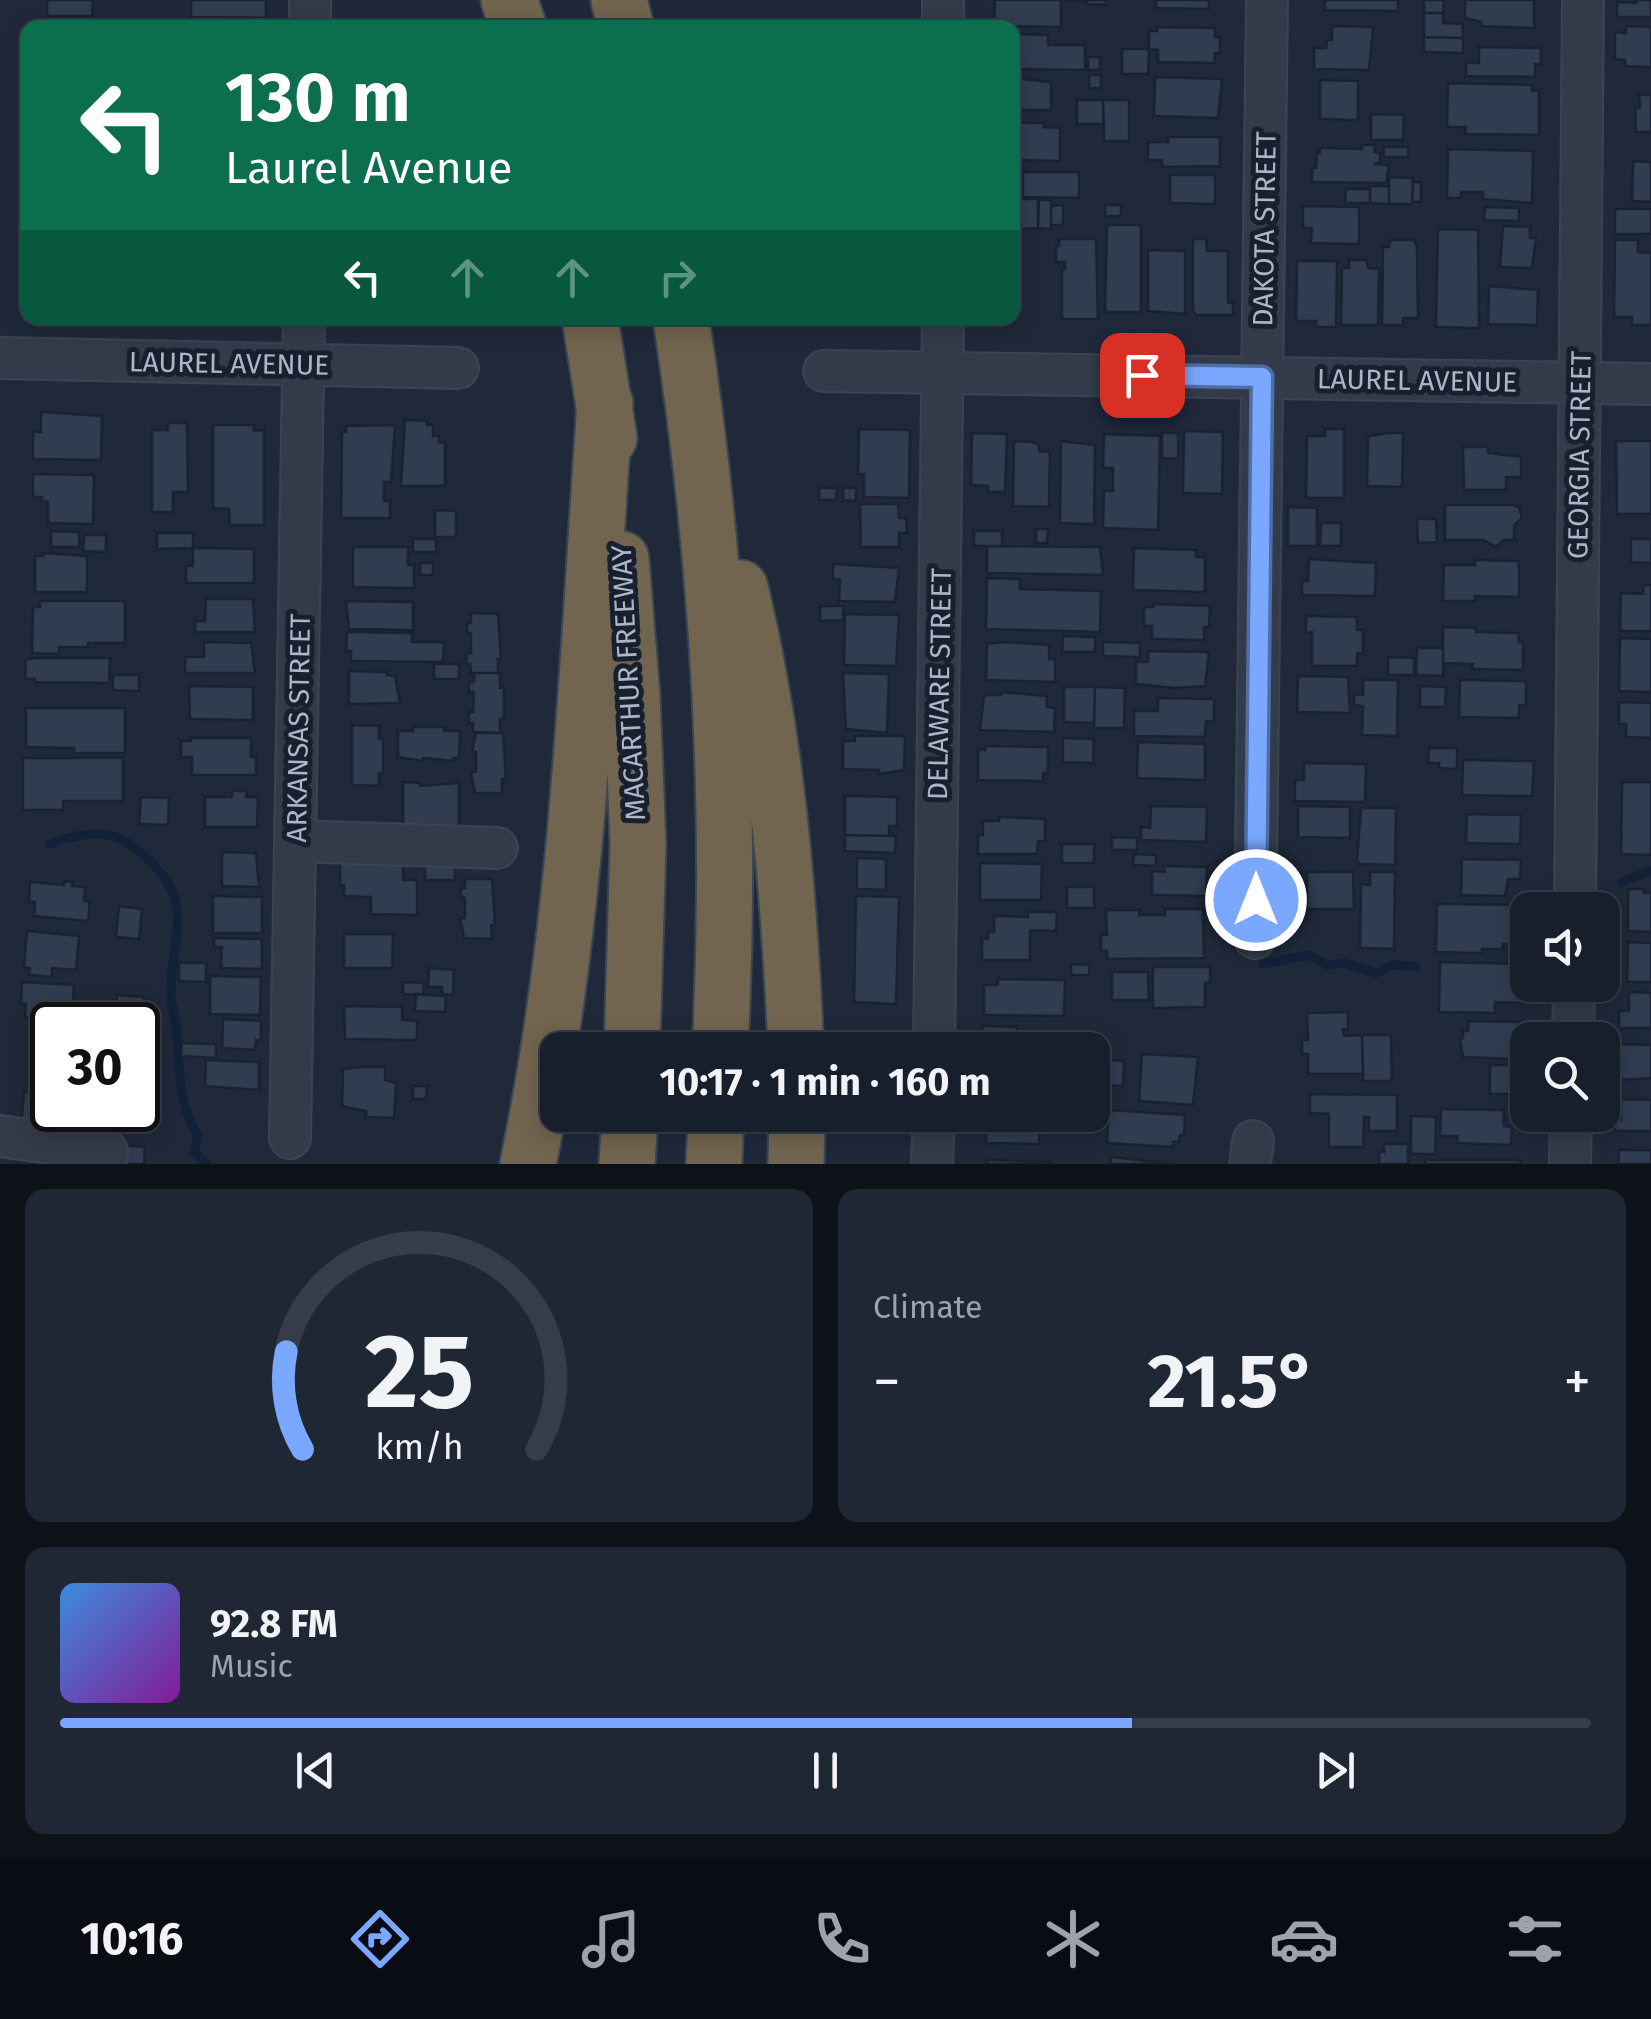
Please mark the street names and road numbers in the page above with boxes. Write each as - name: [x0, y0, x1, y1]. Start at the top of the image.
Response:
- street label: DAKOTA STREET: [1246, 131, 1283, 327]
- street label: LAUREL AVENUE: [129, 345, 329, 382]
- street label: GEORGIA STREET: [1561, 350, 1598, 559]
- street label: LAUREL AVENUE: [1317, 362, 1517, 399]
- street label: MACARTHUR FREEWAY: [605, 544, 652, 822]
- street label: DELAWARE STREET: [921, 567, 958, 800]
- street label: ARKANSAS STREET: [280, 613, 317, 843]

